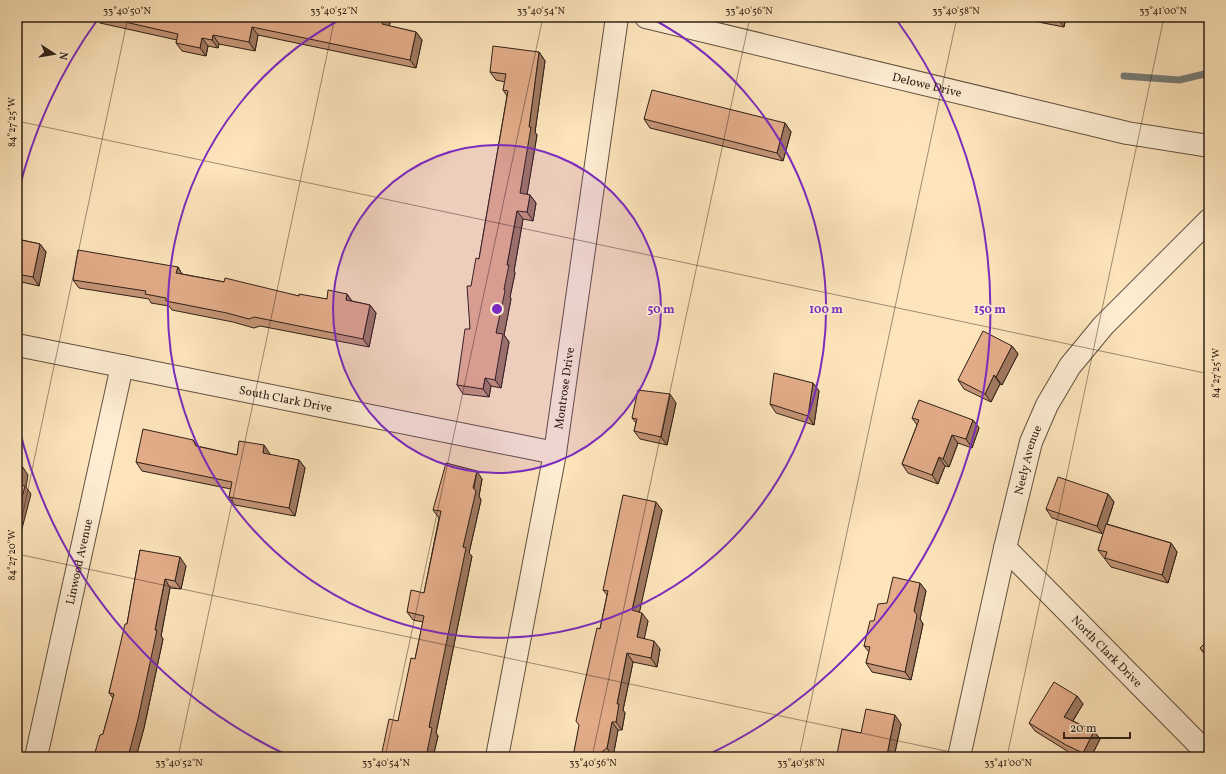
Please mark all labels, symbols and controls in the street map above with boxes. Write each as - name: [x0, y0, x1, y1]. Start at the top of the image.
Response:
- text: 33°40'50"N: [103, 4, 152, 18]
- text: 33°40'52"N: [310, 4, 358, 18]
- text: 33°40'54"N: [517, 4, 566, 18]
- text: 33°40'56"N: [725, 4, 773, 18]
- text: 33°40'58"N: [932, 4, 980, 18]
- text: 33°41'00"N: [1139, 4, 1187, 18]
- north arrow: [34, 34, 74, 74]
- text: N: [54, 50, 70, 61]
- street label: Delowe Drive: [890, 70, 963, 102]
- text: 84°27'25"W: [5, 97, 19, 147]
- centre of rings: [490, 302, 504, 316]
- text: 50 m: [647, 302, 675, 318]
- text: 100 m: [809, 302, 843, 318]
- text: 150 m: [974, 302, 1006, 318]
- street label: Montrose Drive: [551, 346, 579, 430]
- text: 84°27'25"W: [1209, 348, 1223, 398]
- street label: South Clark Drive: [238, 383, 334, 417]
- street label: Neely Avenue: [1011, 423, 1046, 497]
- street label: Linwood Avenue: [63, 517, 97, 606]
- text: 84°27'20"W: [5, 530, 19, 580]
- street label: North Clark Drive: [1067, 613, 1145, 692]
- scale bar: [1064, 714, 1130, 740]
- text: 20 m: [1070, 721, 1097, 737]
- text: 33°40'52"N: [155, 756, 203, 770]
- text: 33°40'54"N: [362, 756, 411, 770]
- text: 33°40'56"N: [569, 756, 617, 770]
- text: 33°40'58"N: [777, 756, 825, 770]
- text: 33°41'00"N: [984, 756, 1032, 770]

